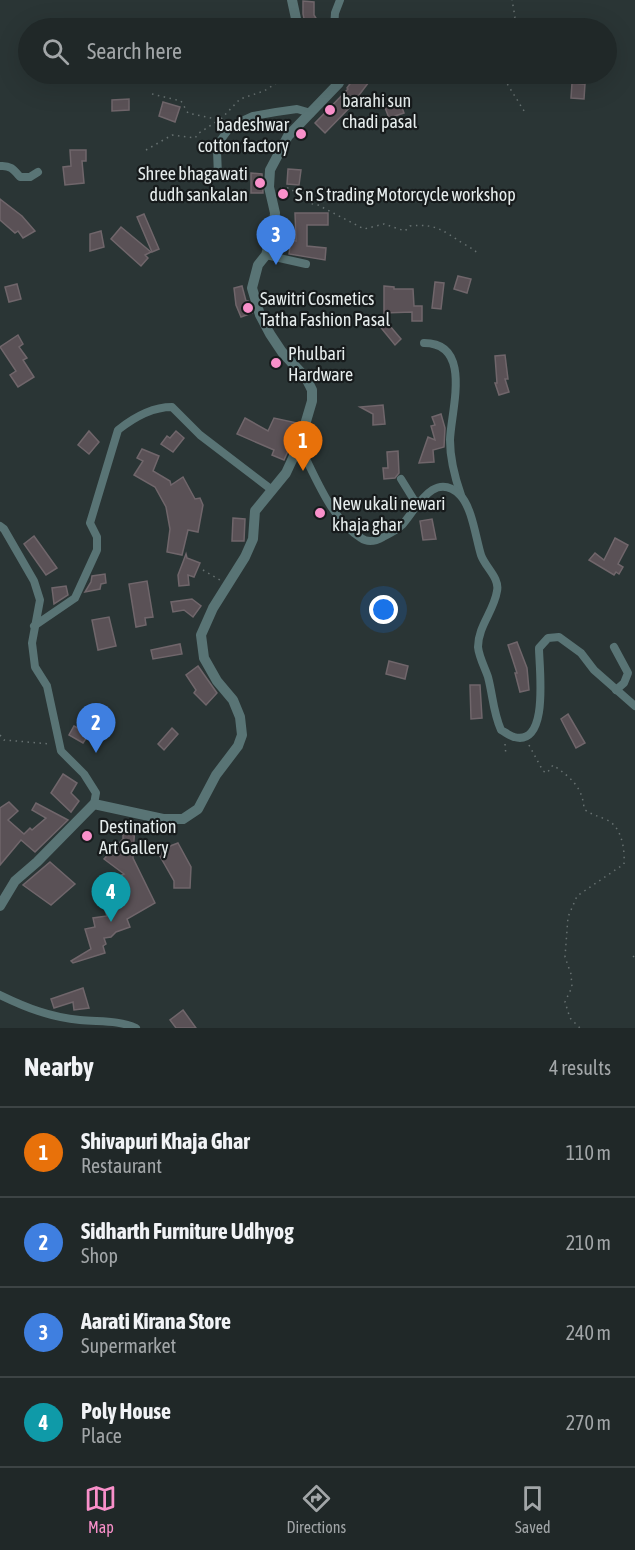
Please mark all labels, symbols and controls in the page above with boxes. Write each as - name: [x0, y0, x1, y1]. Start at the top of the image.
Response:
- search box: [18, 18, 617, 84]
- icon: search: [39, 35, 72, 68]
- text: Search here: [87, 38, 182, 64]
- place label: barahi sun chadi pasal: [342, 90, 418, 132]
- marker: barahi sun chadi pasal: [323, 103, 337, 117]
- place label: badeshwar cotton factory: [198, 114, 290, 156]
- marker: badeshwar cotton factory: [294, 127, 308, 141]
- place label: Shree bhagawati dudh sankalan: [138, 163, 248, 205]
- marker: Shree bhagawati dudh sankalan: [253, 176, 267, 190]
- place label: S n S trading Motorcycle workshop: [295, 184, 516, 205]
- marker: S n S trading Motorcycle workshop: [276, 187, 290, 201]
- pin: 3: [256, 216, 296, 265]
- place label: Sawitri Cosmetics Tatha Fashion Pasal: [260, 288, 390, 330]
- marker: Sawitri Cosmetics Tatha Fashion Pasal: [241, 301, 255, 315]
- place label: Phulbari Hardware: [288, 343, 353, 385]
- marker: Phulbari Hardware: [269, 356, 283, 370]
- pin: 1: [284, 422, 322, 471]
- place label: New ukali newari khaja ghar: [332, 493, 445, 535]
- marker: New ukali newari khaja ghar: [313, 506, 327, 520]
- your location: [369, 595, 398, 624]
- pin: 2: [76, 704, 116, 753]
- place label: Destination Art Gallery: [99, 816, 177, 858]
- marker: Destination Art Gallery: [80, 829, 94, 843]
- pin: 4: [92, 872, 130, 922]
- text: Nearby: [24, 1052, 94, 1082]
- text: 4 results: [549, 1056, 611, 1079]
- text: Shivapuri Khaja Ghar: [81, 1128, 250, 1154]
- text: 1: [39, 1141, 48, 1164]
- text: 110 m: [566, 1141, 611, 1164]
- text: Restaurant: [81, 1154, 162, 1177]
- text: Sidharth Furniture Udhyog: [81, 1218, 294, 1244]
- text: 2: [39, 1231, 48, 1254]
- text: 210 m: [566, 1231, 611, 1254]
- text: Shop: [81, 1244, 118, 1267]
- text: Aarati Kirana Store: [81, 1308, 231, 1334]
- text: 3: [39, 1321, 48, 1344]
- text: 240 m: [566, 1321, 611, 1344]
- text: Supermarket: [81, 1334, 176, 1357]
- text: Poly House: [81, 1398, 171, 1424]
- text: 4: [39, 1411, 48, 1434]
- text: 270 m: [566, 1411, 611, 1434]
- text: Place: [81, 1424, 122, 1447]
- tab: Map: [84, 1482, 117, 1536]
- tab: Directions: [286, 1482, 346, 1536]
- tab: Saved: [515, 1482, 550, 1536]

